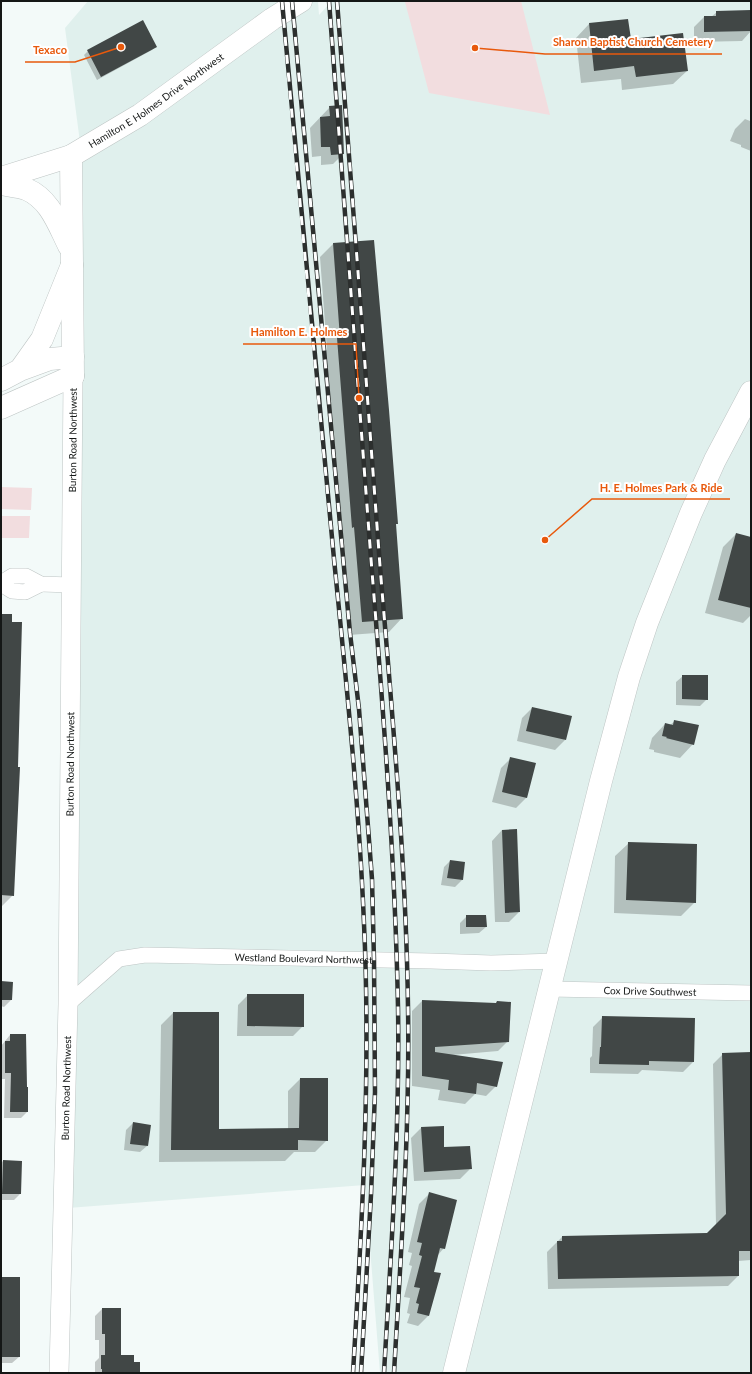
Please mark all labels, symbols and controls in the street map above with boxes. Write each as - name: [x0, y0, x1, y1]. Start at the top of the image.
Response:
- callout: Sharon Baptist Church Cemetery: [545, 31, 722, 54]
- text: Sharon Baptist Church Cemetery: [553, 35, 713, 48]
- callout: Texaco: [25, 39, 75, 62]
- text: Texaco: [33, 43, 67, 56]
- street label: Hamilton E Holmes Drive Northwest: [86, 50, 226, 150]
- callout: Hamilton E. Holmes: [243, 321, 356, 344]
- text: Hamilton E. Holmes: [251, 325, 348, 338]
- street label: Burton Road Northwest: [66, 387, 79, 493]
- callout: H. E. Holmes Park & Ride: [592, 476, 730, 499]
- text: H. E. Holmes Park & Ride: [600, 481, 722, 494]
- street label: Burton Road Northwest: [63, 711, 76, 817]
- street label: Westland Boulevard Northwest: [235, 951, 373, 966]
- street label: Cox Drive Southwest: [603, 984, 697, 998]
- street label: Burton Road Northwest: [59, 1035, 73, 1141]

